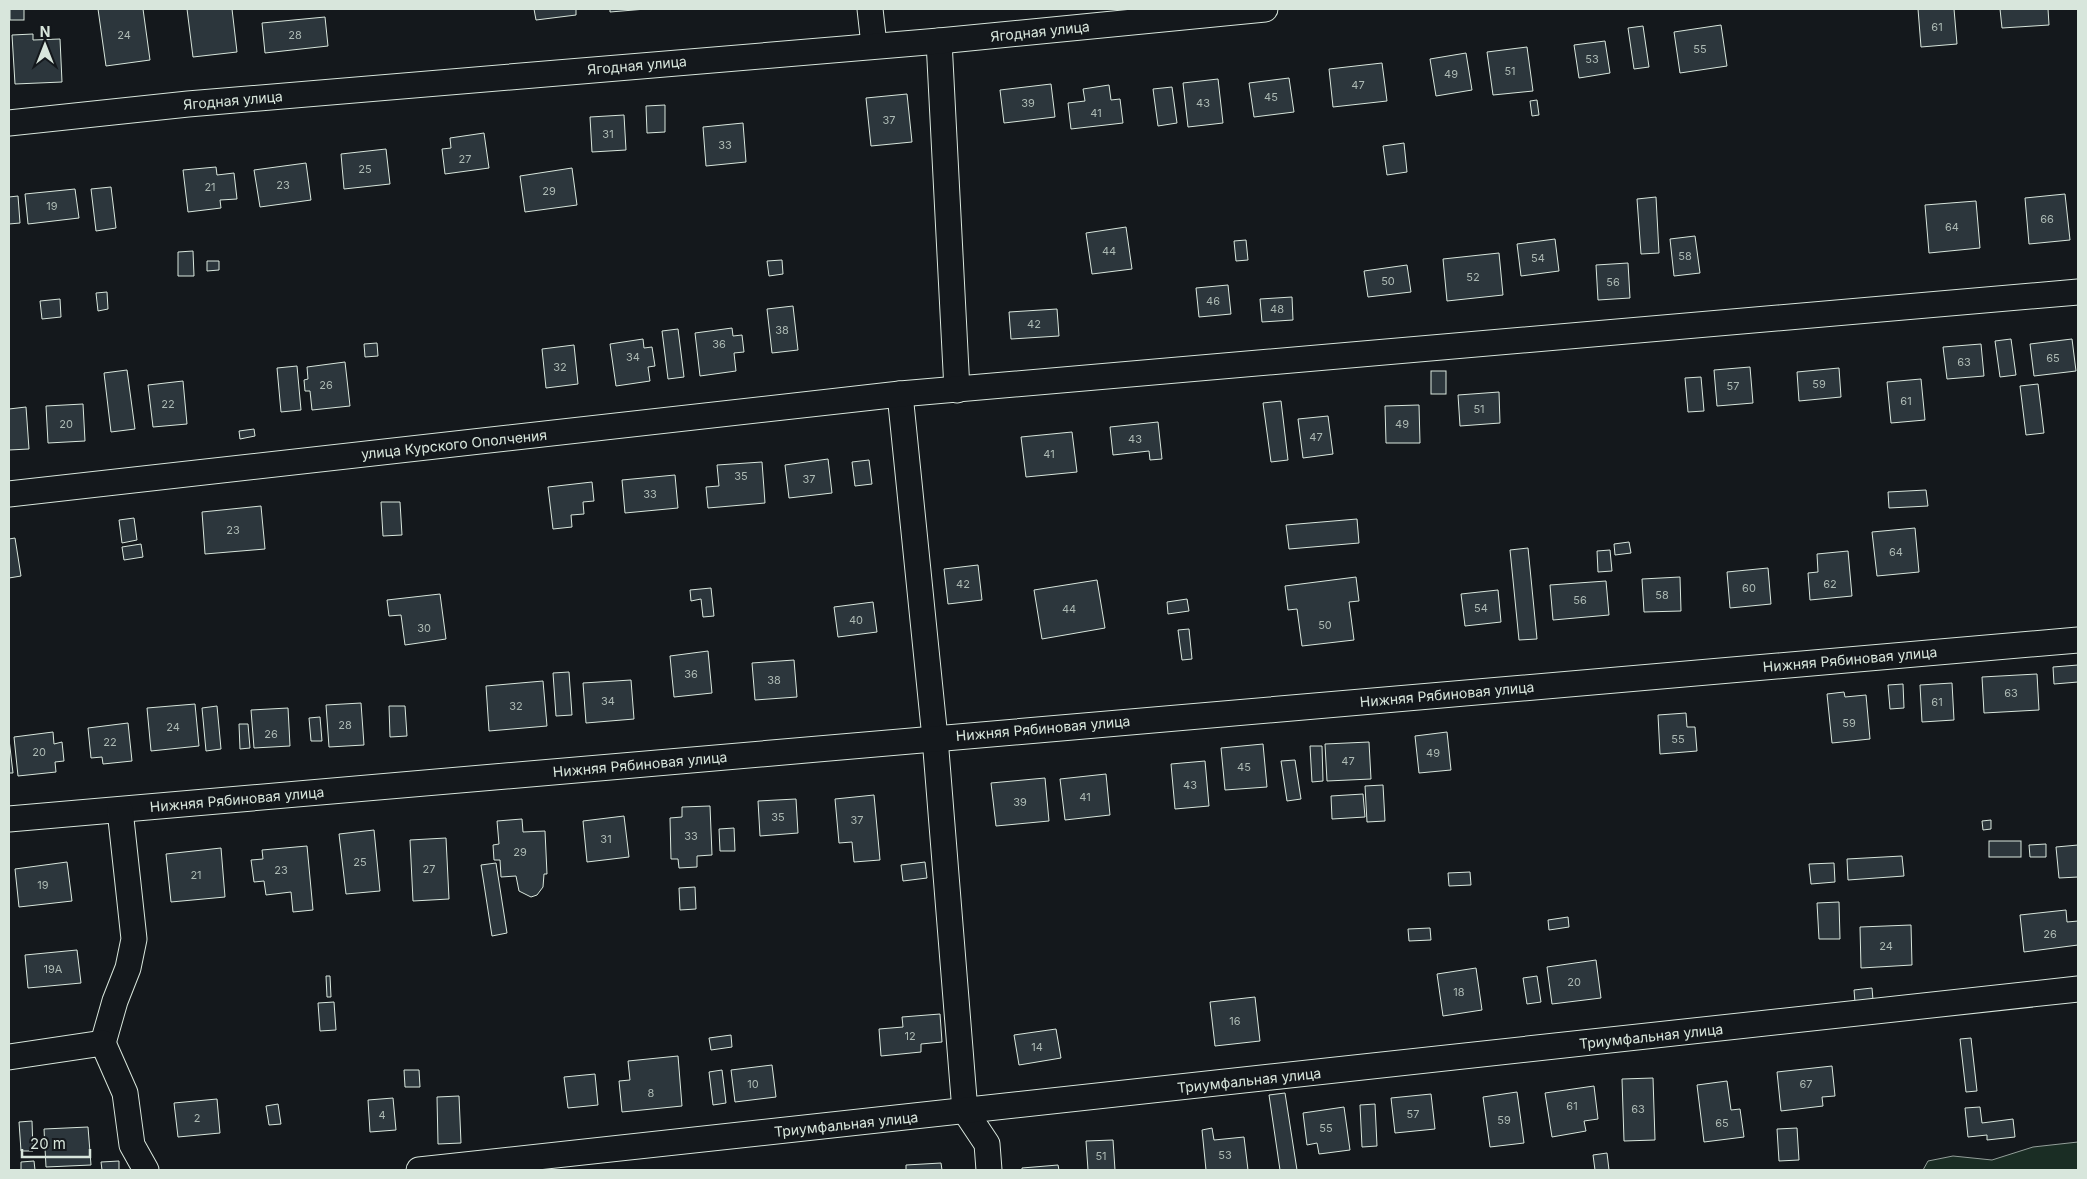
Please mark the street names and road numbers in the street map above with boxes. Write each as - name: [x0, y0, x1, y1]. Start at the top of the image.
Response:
- street label: Ягодная улица: [990, 17, 1090, 45]
- street label: Ягодная улица: [587, 52, 687, 78]
- street label: Ягодная улица: [183, 87, 283, 113]
- street label: улица Курского Ополчения: [360, 426, 548, 462]
- street label: Нижняя Рябиновая улица: [1762, 643, 1938, 675]
- street label: Нижняя Рябиновая улица: [1359, 678, 1535, 710]
- street label: Нижняя Рябиновая улица: [955, 712, 1131, 744]
- street label: Нижняя Рябиновая улица: [552, 748, 728, 780]
- street label: Нижняя Рябиновая улица: [149, 783, 325, 815]
- street label: Триумфальная улица: [1578, 1020, 1724, 1052]
- street label: Триумфальная улица: [1176, 1064, 1322, 1096]
- street label: Триумфальная улица: [773, 1108, 919, 1140]

